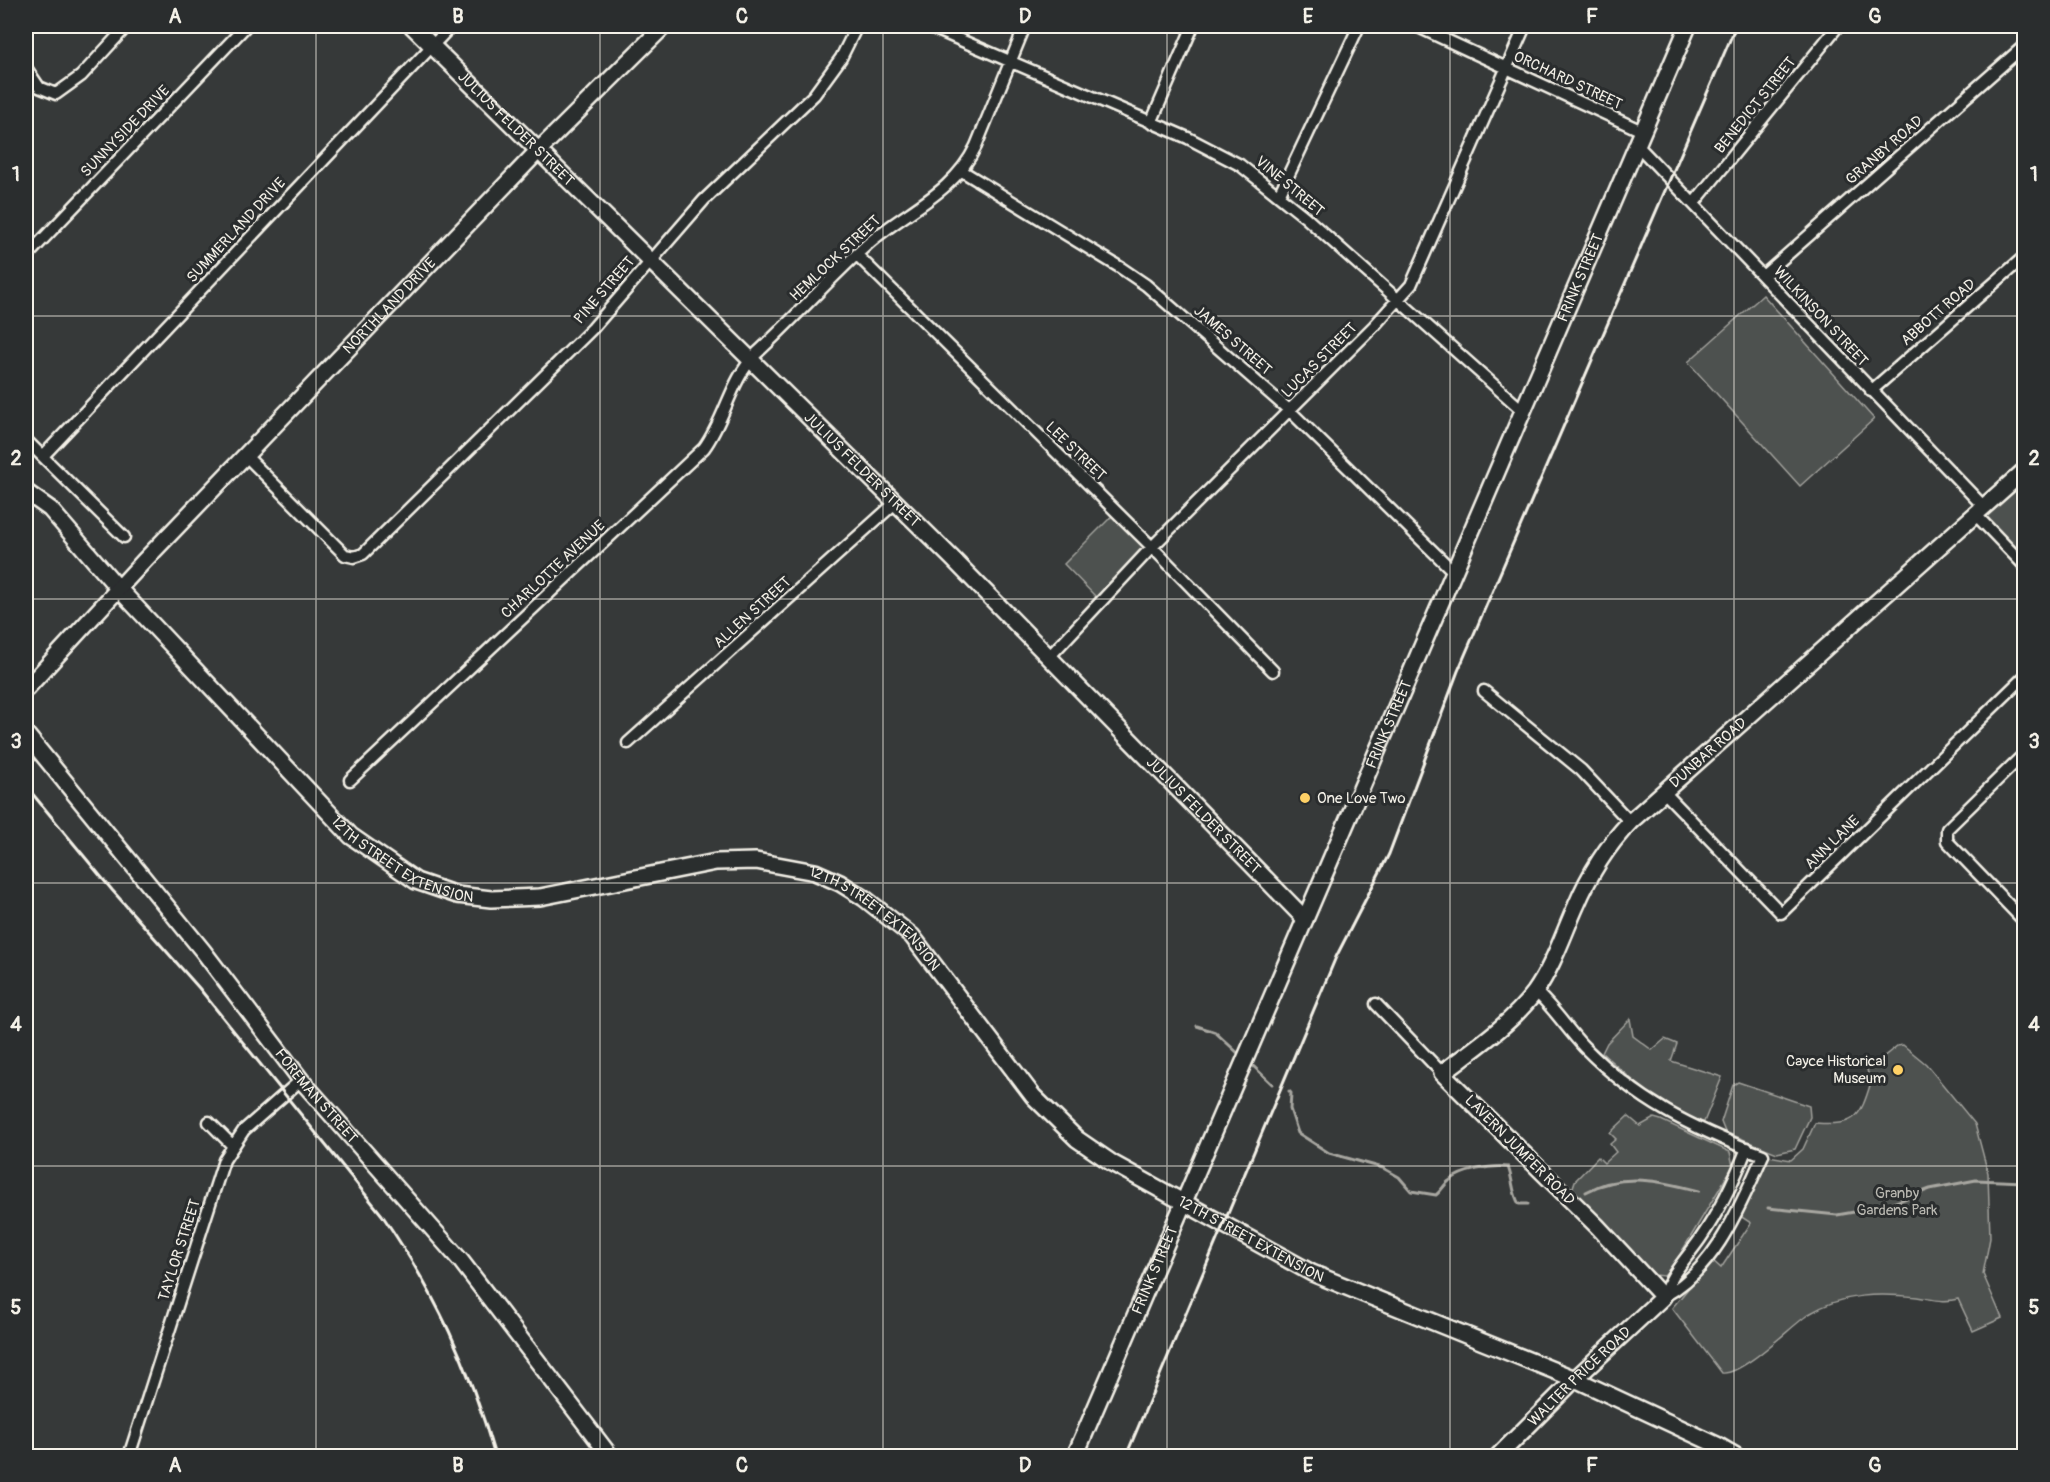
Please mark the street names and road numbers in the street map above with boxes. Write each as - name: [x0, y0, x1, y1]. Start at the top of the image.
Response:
- street label: ORCHARD STREET: [1510, 47, 1625, 114]
- street label: BENEDICT STREET: [1711, 53, 1800, 157]
- street label: JULIUS FELDER STREET: [453, 67, 578, 190]
- street label: SUNNYSIDE DRIVE: [77, 81, 174, 181]
- street label: GRANBY ROAD: [1842, 112, 1927, 189]
- street label: VINE STREET: [1251, 152, 1328, 221]
- street label: SUMMERLAND DRIVE: [183, 174, 290, 287]
- street label: HEMLOCK STREET: [786, 211, 885, 305]
- street label: FRINK STREET: [1553, 231, 1608, 325]
- street label: PINE STREET: [570, 253, 639, 328]
- street label: NORTHLAND DRIVE: [339, 254, 440, 358]
- street label: WILKINSON STREET: [1769, 262, 1872, 370]
- street label: ABBOTT ROAD: [1897, 275, 1980, 350]
- street label: JAMES STREET: [1190, 301, 1276, 379]
- street label: LUCAS STREET: [1278, 319, 1361, 402]
- street label: JULIUS FELDER STREET: [800, 408, 924, 531]
- street label: LEE STREET: [1041, 418, 1110, 485]
- street label: CHARLOTTE AVENUE: [497, 516, 610, 623]
- street label: ALLEN STREET: [710, 573, 795, 652]
- street label: FRINK STREET: [1362, 678, 1416, 772]
- street label: DUNBAR ROAD: [1666, 713, 1751, 792]
- street label: JULIUS FELDER STREET: [1142, 753, 1265, 878]
- street label: ANN LANE: [1801, 811, 1864, 873]
- street label: 12TH STREET EXTENSION: [327, 812, 475, 907]
- street label: 12TH STREET EXTENSION: [807, 862, 944, 975]
- street label: FOREMAN STREET: [270, 1045, 362, 1148]
- street label: LAVERN JUMPER ROAD: [1460, 1091, 1579, 1210]
- street label: 12TH STREET EXTENSION: [1174, 1192, 1327, 1287]
- street label: TAYLOR STREET: [154, 1197, 205, 1303]
- street label: FRINK STREET: [1128, 1224, 1182, 1318]
- street label: WALTER PRICE ROAD: [1524, 1323, 1635, 1431]

